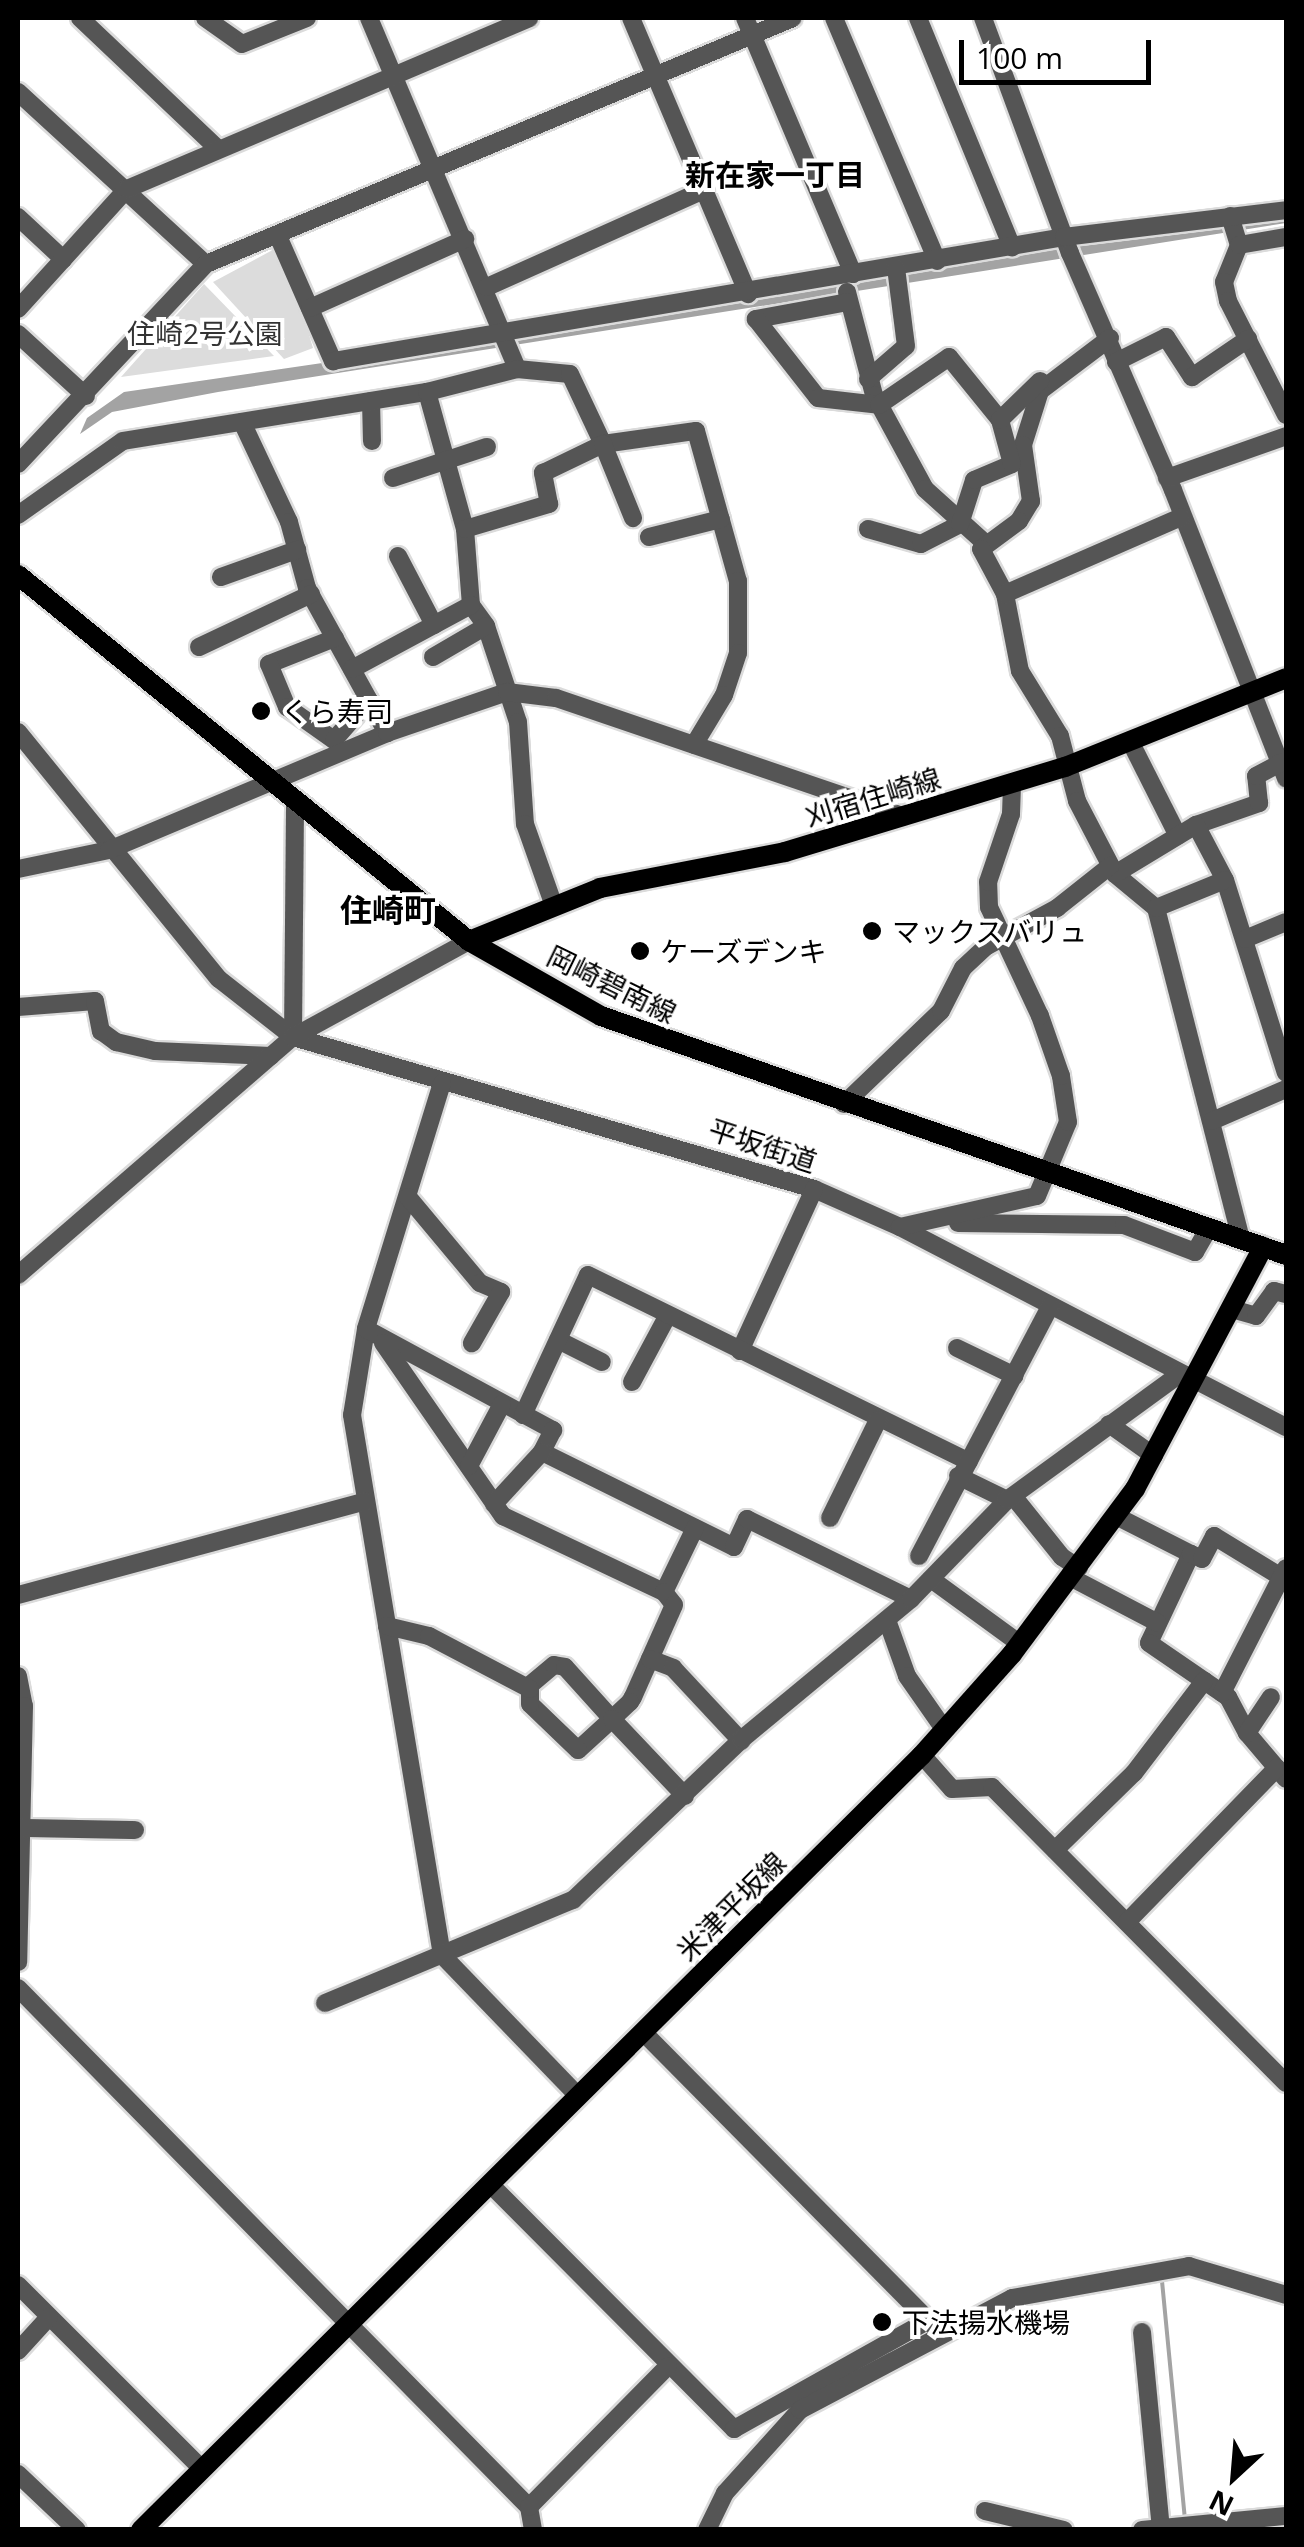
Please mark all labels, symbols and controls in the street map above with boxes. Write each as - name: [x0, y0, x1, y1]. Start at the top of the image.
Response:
- scale bar: [964, 20, 1156, 82]
- text: 100 m: [976, 37, 1063, 78]
- district label: 新在家一丁目: [685, 157, 865, 193]
- park label: 住崎2号公園: [127, 316, 283, 350]
- place label: くら寿司: [281, 694, 393, 728]
- marker: くら寿司: [250, 700, 272, 722]
- street label: 刈宿住崎線: [801, 760, 945, 834]
- district label: 住崎町: [340, 891, 436, 929]
- place label: マックスバリュ: [892, 914, 1088, 948]
- marker: マックスバリュ: [861, 920, 883, 942]
- place label: ケーズデンキ: [660, 934, 828, 968]
- street label: 岡崎碧南線: [542, 938, 682, 1030]
- marker: ケーズデンキ: [629, 940, 651, 962]
- street label: 平坂街道: [705, 1112, 821, 1178]
- street label: 米津平坂線: [670, 1845, 792, 1967]
- place label: 下法揚水機場: [902, 2305, 1070, 2339]
- marker: 下法揚水機場: [871, 2311, 893, 2333]
- north arrow: [1184, 2427, 1284, 2527]
- text: N: [1202, 2482, 1239, 2526]

